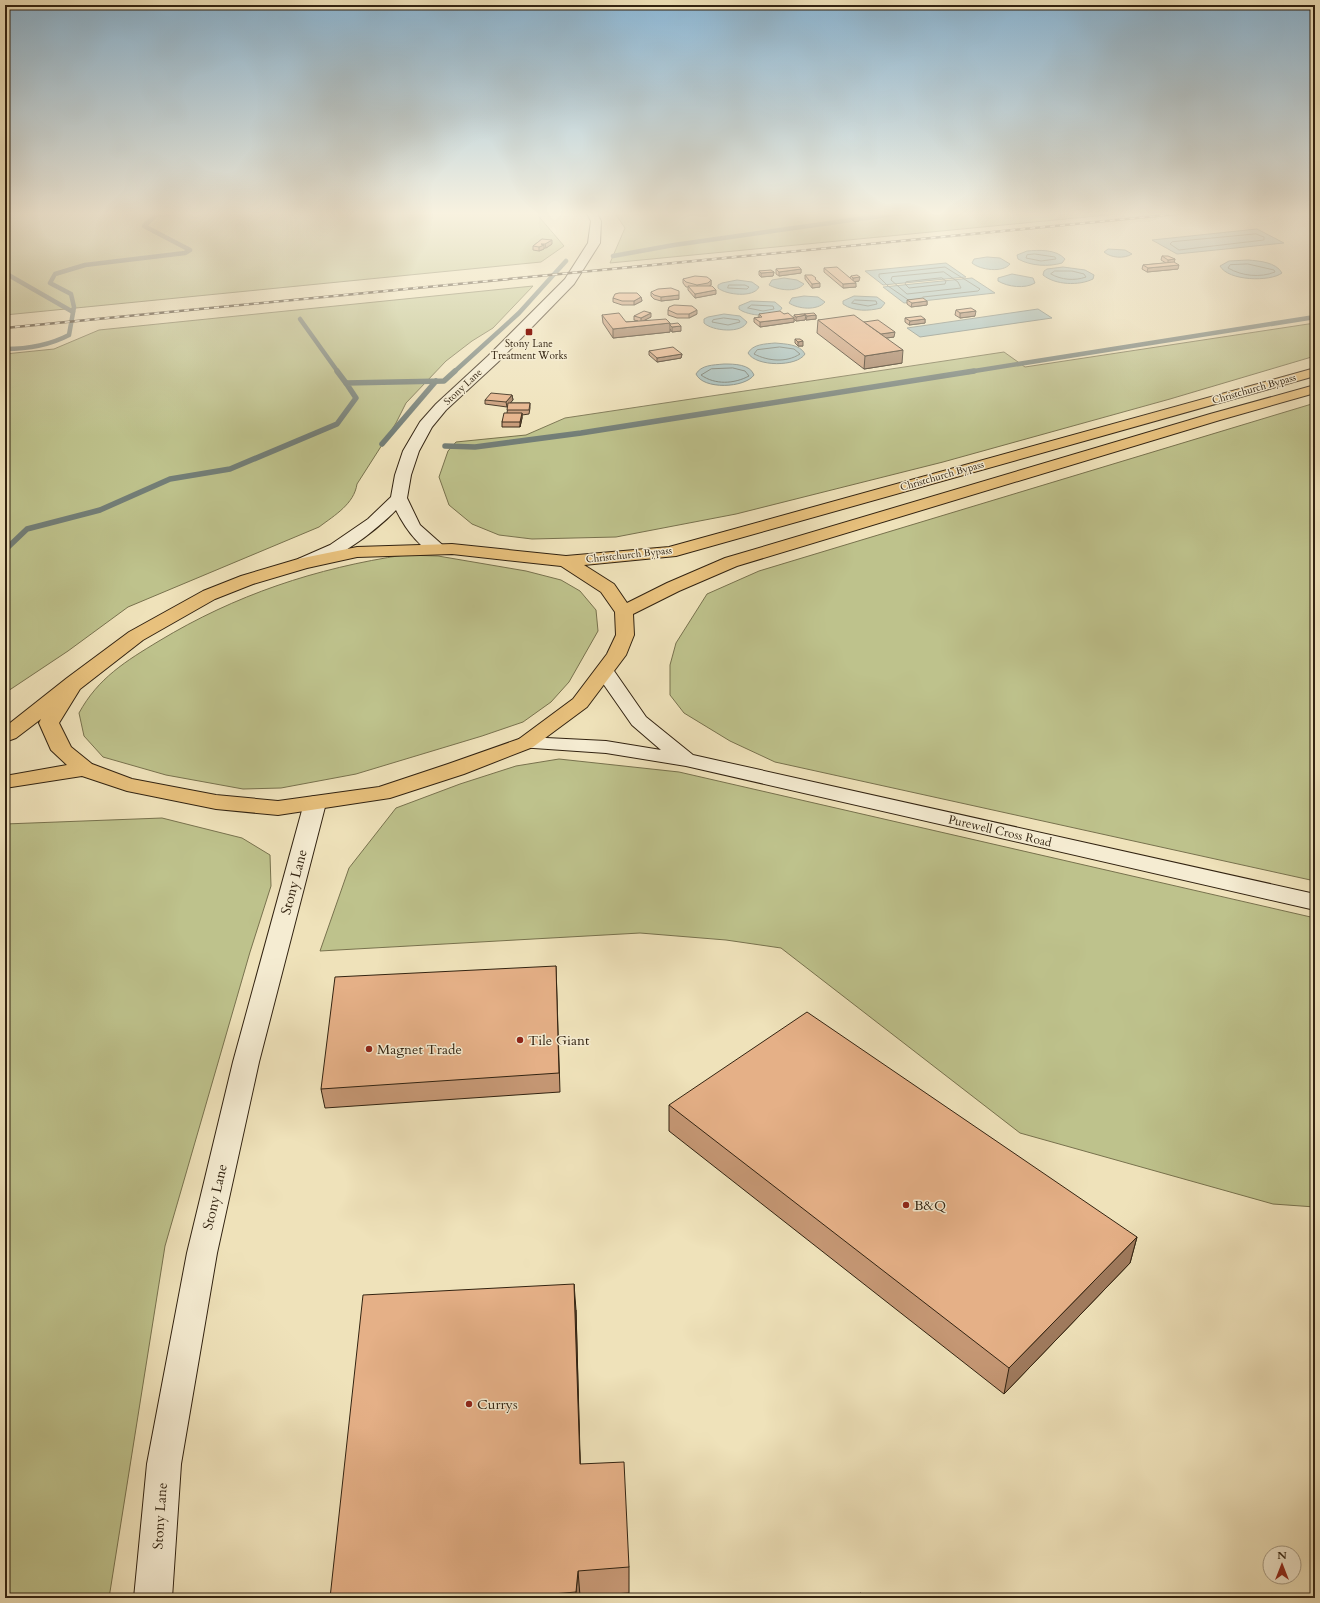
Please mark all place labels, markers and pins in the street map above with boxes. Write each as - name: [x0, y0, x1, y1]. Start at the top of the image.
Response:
- marker: Stony Lane Treatment Works: [524, 327, 534, 337]
- place label: Stony Lane Treatment Works: [491, 337, 567, 363]
- place label: Tile Giant: [528, 1031, 590, 1050]
- marker: Tile Giant: [515, 1035, 525, 1045]
- place label: Magnet Trade: [377, 1040, 462, 1059]
- marker: Magnet Trade: [364, 1044, 374, 1054]
- place label: B&Q: [914, 1196, 946, 1215]
- marker: B&Q: [901, 1200, 911, 1210]
- place label: Currys: [477, 1395, 518, 1414]
- marker: Currys: [464, 1399, 474, 1409]

